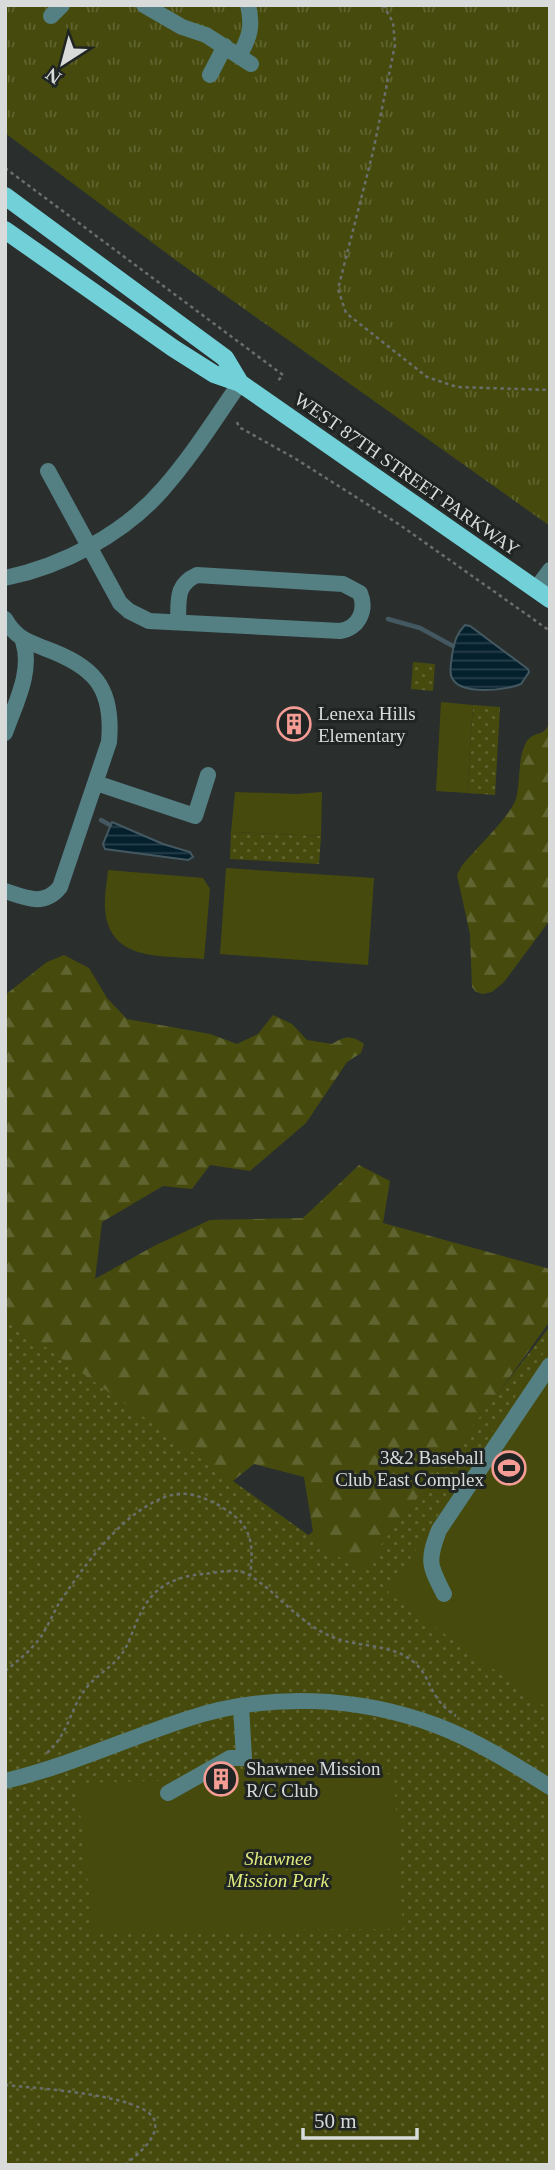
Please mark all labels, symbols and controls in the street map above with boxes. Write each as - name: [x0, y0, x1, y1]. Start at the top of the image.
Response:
- north arrow: [28, 28, 98, 98]
- text: N: [41, 64, 65, 89]
- street label: WEST 87TH STREET PARKWAY: [291, 388, 524, 560]
- place label: Lenexa Hills Elementary: [318, 703, 416, 746]
- building icon: Lenexa Hills Elementary: [275, 705, 313, 743]
- place label: 3&2 Baseball Club East Complex: [335, 1447, 484, 1490]
- sports icon: 3&2 Baseball Club East Complex: [490, 1449, 528, 1487]
- place label: Shawnee Mission R/C Club: [246, 1758, 381, 1801]
- building icon: Shawnee Mission R/C Club: [202, 1760, 240, 1798]
- park label: Shawnee Mission Park: [226, 1848, 329, 1891]
- scale bar: [303, 2096, 417, 2140]
- text: 50 m: [314, 2109, 357, 2133]

